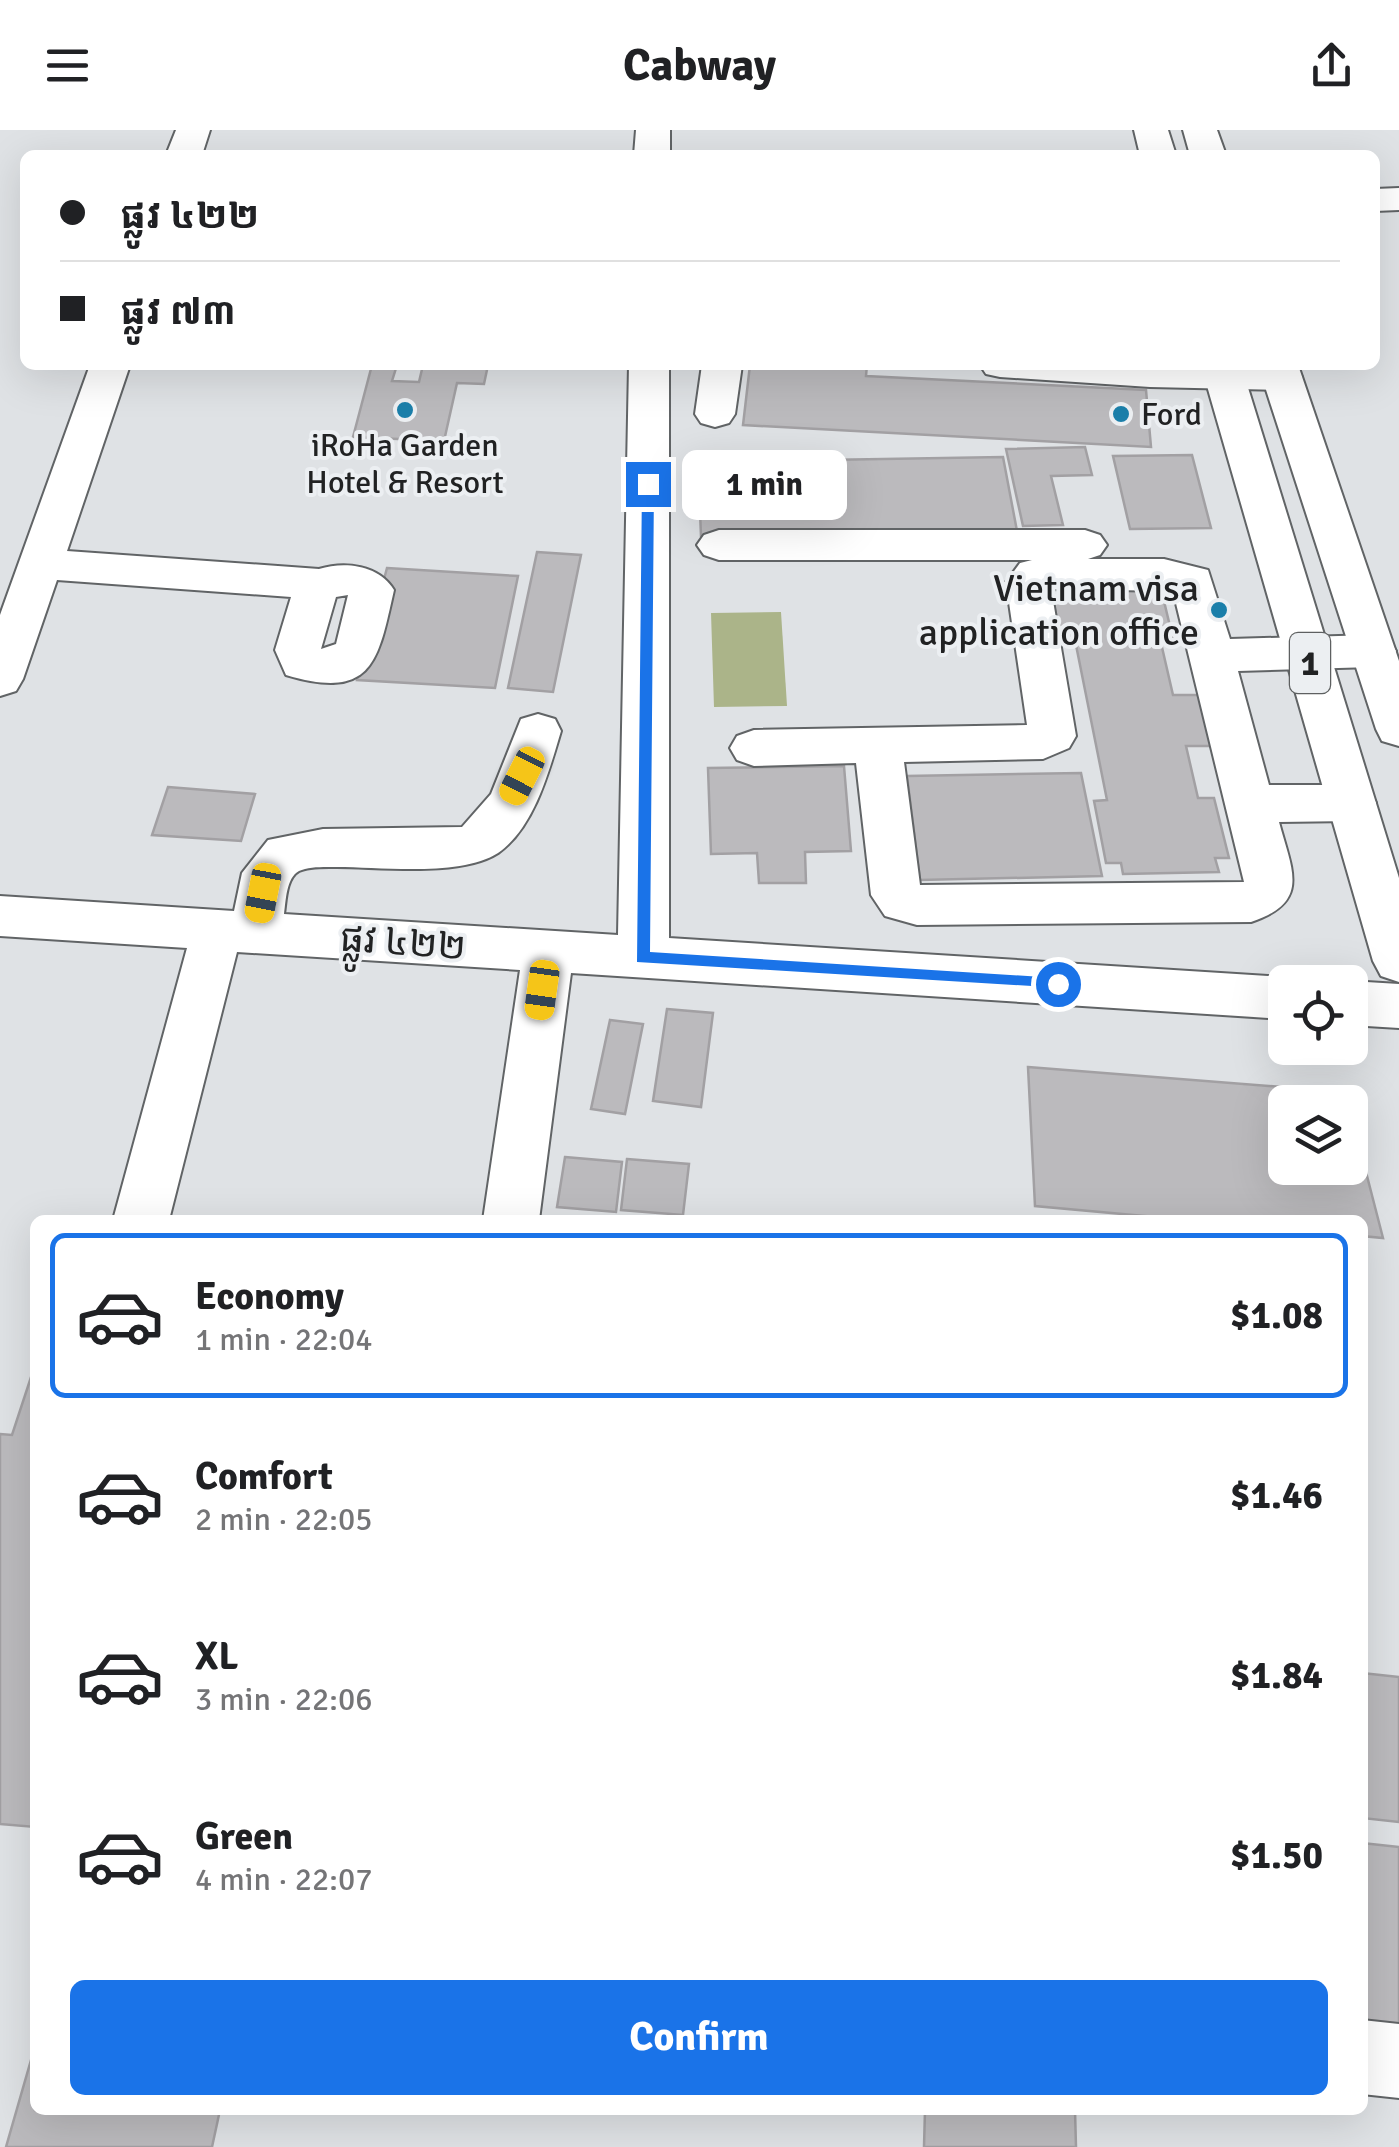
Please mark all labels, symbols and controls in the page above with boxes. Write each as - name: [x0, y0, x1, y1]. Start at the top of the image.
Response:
- icon: menu: [40, 38, 95, 93]
- text: Cabway: [623, 38, 776, 93]
- icon: share: [1304, 38, 1359, 93]
- text: ផ្លូវ ៤២២: [120, 192, 259, 239]
- text: ផ្លូវ ៧៣: [120, 288, 236, 335]
- place label: Ford: [1141, 395, 1202, 434]
- marker: iRoHa Garden Hotel & Resort: [394, 399, 416, 421]
- marker: Ford: [1110, 403, 1132, 425]
- place label: iRoHa Garden Hotel & Resort: [306, 426, 504, 502]
- callout: 1 min: [683, 449, 848, 519]
- route end: [626, 462, 671, 507]
- text: 1 min: [726, 465, 803, 504]
- place label: Vietnam visa application office: [919, 565, 1199, 656]
- marker: Vietnam visa application office: [1208, 599, 1230, 621]
- road number: 1: [1290, 633, 1330, 693]
- car: [495, 742, 549, 810]
- car: [243, 861, 283, 925]
- street label: ផ្លូវ ៤២២: [338, 915, 468, 980]
- car: [523, 958, 561, 1022]
- route start: [1036, 962, 1081, 1007]
- map controls: [1268, 965, 1368, 1185]
- button: locate: [1268, 965, 1368, 1065]
- button: layers: [1268, 1085, 1368, 1185]
- icon: car: [75, 1271, 165, 1361]
- text: Economy: [195, 1273, 344, 1320]
- text: $1.08: [1230, 1292, 1323, 1339]
- text: 1 min · 22:04: [195, 1320, 373, 1359]
- icon: car: [75, 1451, 165, 1541]
- text: Comfort: [195, 1453, 333, 1500]
- text: $1.46: [1230, 1472, 1323, 1519]
- text: 2 min · 22:05: [195, 1500, 373, 1539]
- icon: car: [75, 1631, 165, 1721]
- text: XL: [195, 1633, 238, 1680]
- text: $1.84: [1230, 1652, 1323, 1699]
- text: 3 min · 22:06: [195, 1680, 373, 1719]
- icon: car: [75, 1811, 165, 1901]
- text: Green: [195, 1813, 293, 1860]
- text: $1.50: [1230, 1832, 1323, 1879]
- text: 4 min · 22:07: [195, 1860, 373, 1899]
- button: Confirm: [70, 1980, 1328, 2095]

